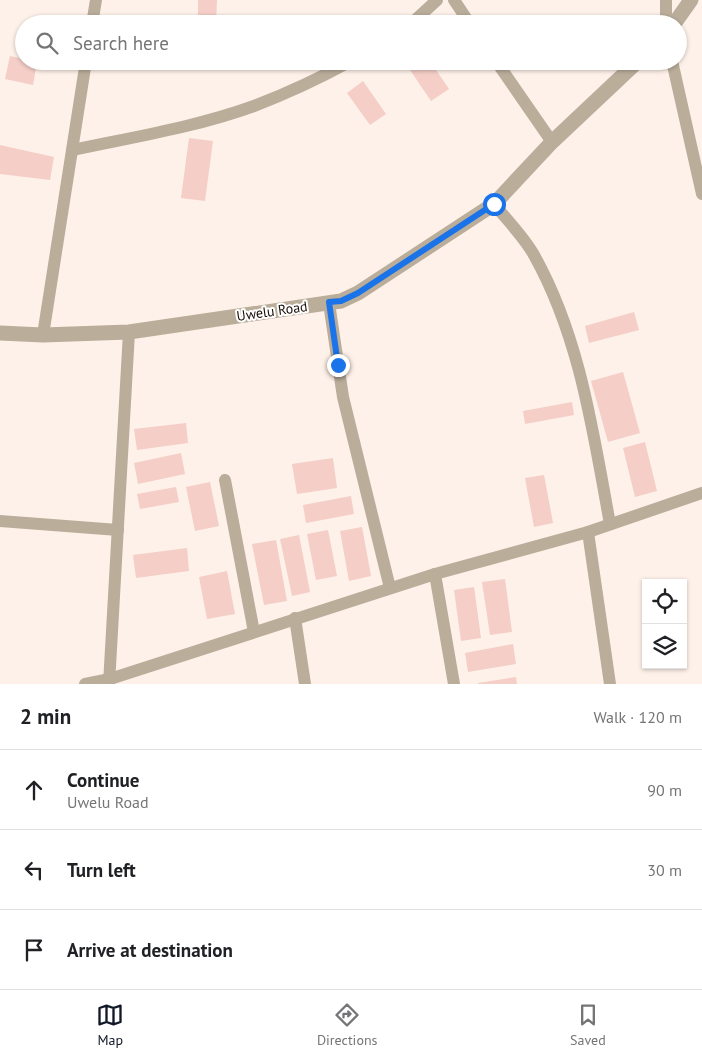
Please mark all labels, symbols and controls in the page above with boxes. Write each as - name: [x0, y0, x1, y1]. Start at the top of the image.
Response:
- search box: [15, 15, 687, 70]
- icon: search: [33, 29, 61, 57]
- text: Search here: [73, 31, 169, 55]
- route start: [483, 193, 506, 216]
- street label: Uwelu Road: [235, 297, 309, 325]
- route end: [327, 354, 350, 377]
- map controls: [642, 579, 687, 669]
- button: locate: [642, 579, 687, 624]
- button: layers: [642, 624, 687, 669]
- text: 2 min: [20, 703, 71, 730]
- text: Walk · 120 m: [593, 707, 682, 727]
- text: Continue: [67, 768, 139, 792]
- icon: ahead: [20, 776, 48, 804]
- text: 90 m: [647, 780, 682, 800]
- text: Uwelu Road: [67, 792, 149, 812]
- icon: left: [20, 856, 48, 884]
- text: Turn left: [67, 858, 136, 882]
- text: 30 m: [647, 860, 682, 880]
- icon: arrive: [20, 936, 48, 964]
- text: Arrive at destination: [67, 938, 233, 962]
- tab: Map: [96, 1001, 124, 1049]
- tab: Directions: [317, 1001, 377, 1049]
- tab: Saved: [570, 1001, 606, 1049]

